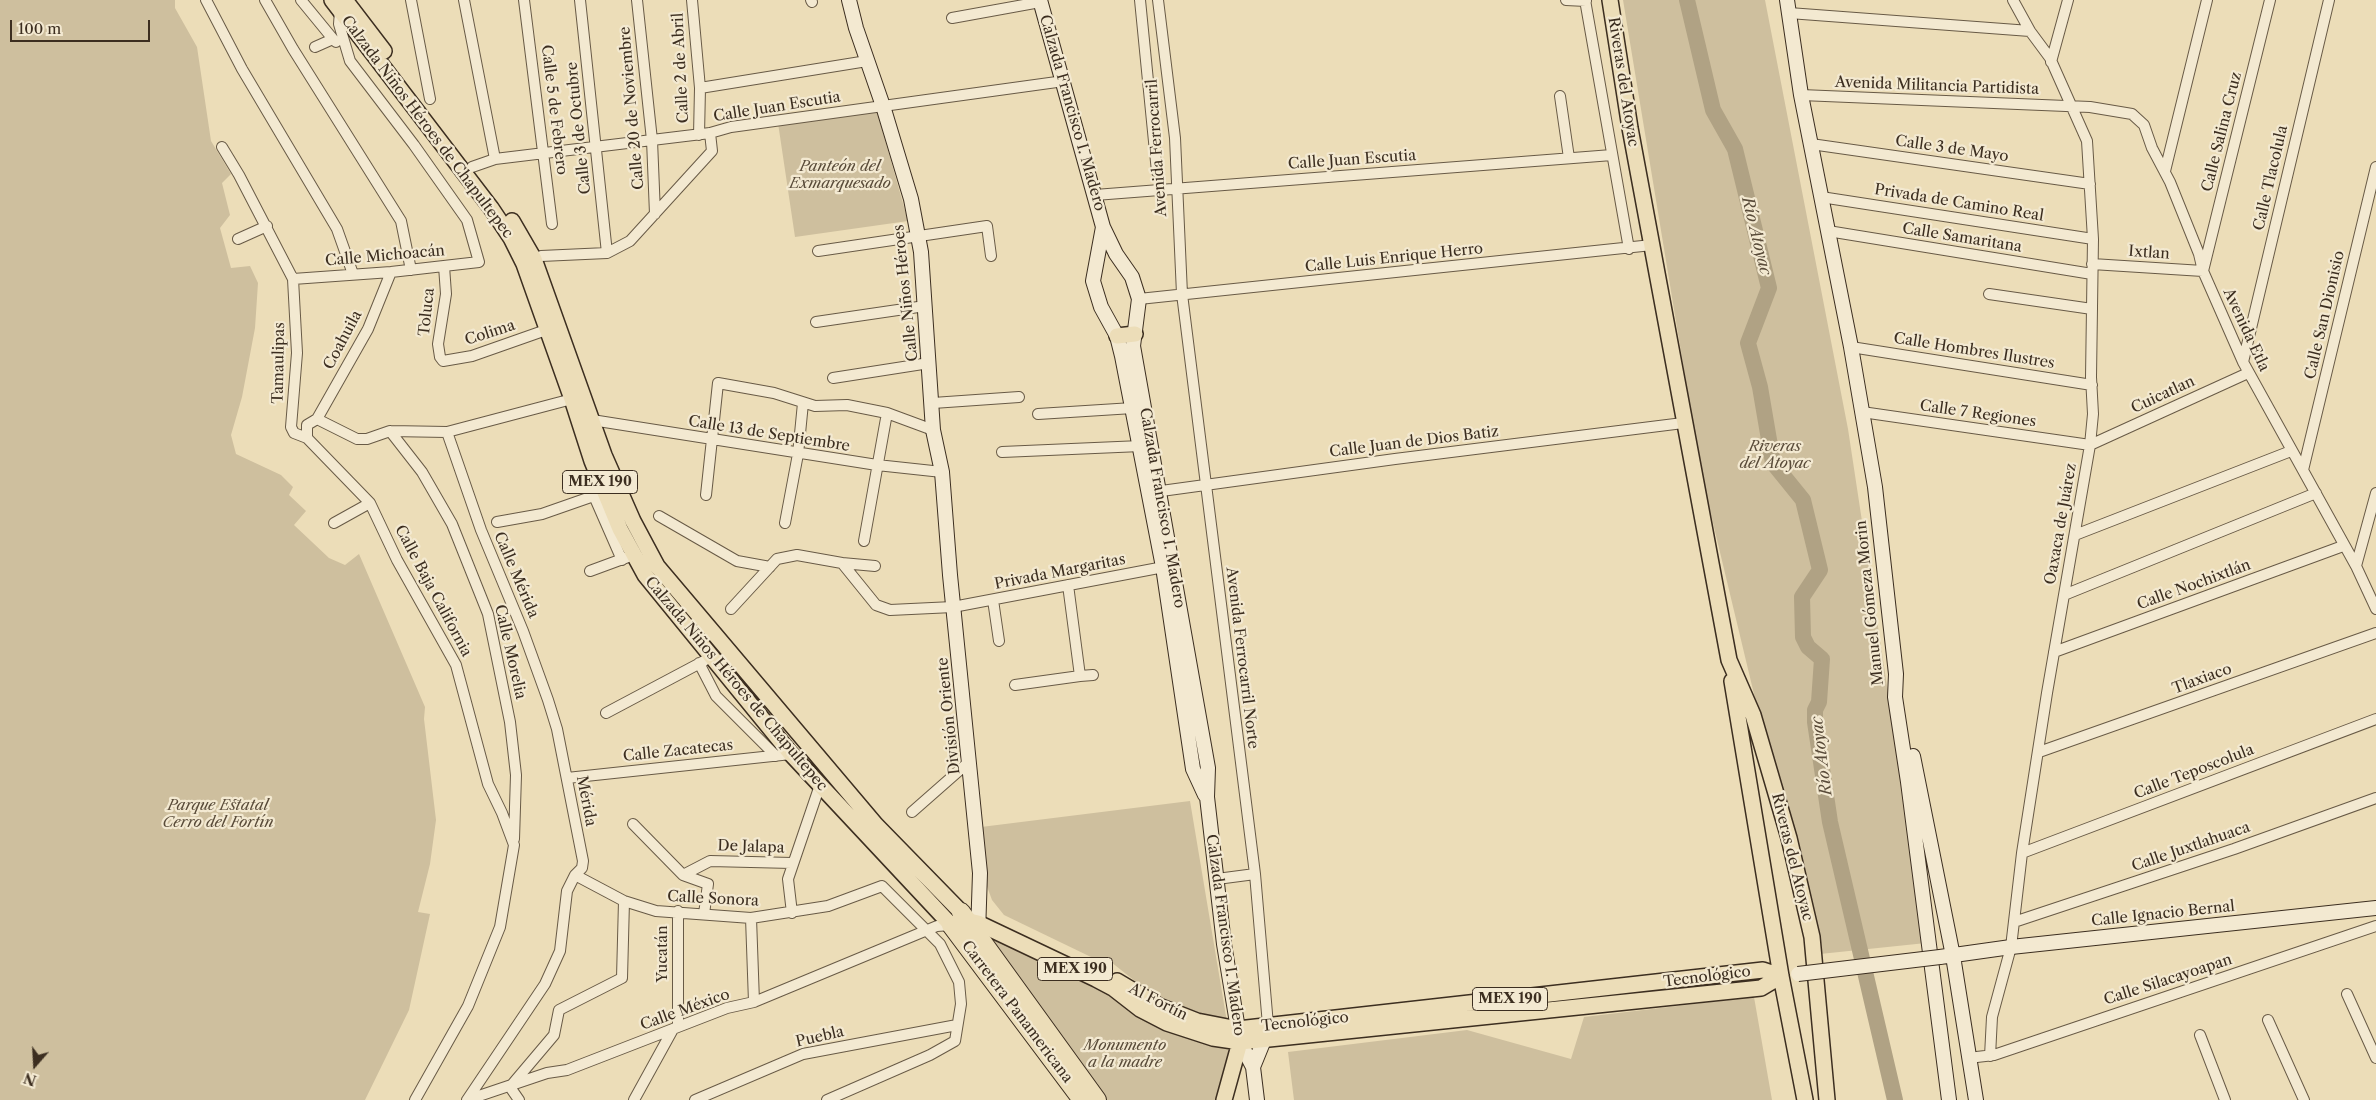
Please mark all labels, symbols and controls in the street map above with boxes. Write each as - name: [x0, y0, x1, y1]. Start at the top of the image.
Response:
- scale bar: [12, 10, 152, 42]
- street label: Calzada Niños Héroes de Chapultepec: [337, 12, 517, 242]
- street label: Calle 2 de Abril: [669, 12, 693, 124]
- street label: Calzada Francisco I. Madero: [1035, 13, 1109, 213]
- street label: Riveras del Atoyac: [1604, 16, 1642, 148]
- text: 100 m: [18, 19, 61, 38]
- street label: Calle 20 de Noviembre: [616, 26, 648, 190]
- street label: Calle 5 de Febrero: [537, 44, 571, 176]
- street label: Calle 3 de Octubre: [563, 61, 595, 195]
- street label: Calle Salina Cruz: [2198, 70, 2246, 194]
- street label: Avenida Militancia Partidista: [1835, 73, 2039, 99]
- street label: Avenida Ferrocarril: [1143, 79, 1171, 217]
- street label: Calle Juan Escutia: [712, 88, 842, 126]
- street label: Calle Tlacolula: [2250, 124, 2292, 232]
- street label: Calle 3 de Mayo: [1894, 132, 2010, 166]
- street label: Calle Juan Escutia: [1287, 147, 1417, 173]
- park label: Panteón del Exmarquesado: [789, 158, 891, 193]
- street label: Privada de Camino Real: [1873, 181, 2045, 225]
- water label: Río Atoyac: [1737, 195, 1775, 277]
- street label: Calle Samaritana: [1901, 220, 2023, 256]
- street label: Calle Niños Héroes: [890, 224, 922, 362]
- street label: Calle Luis Enrique Herro: [1304, 240, 1484, 276]
- street label: Calle Michoacán: [324, 242, 446, 270]
- street label: Ixtlan: [2128, 243, 2170, 263]
- street label: Calle San Dionisio: [2301, 249, 2349, 381]
- street label: Avenida Etla: [2219, 286, 2273, 374]
- street label: Toluca: [416, 287, 438, 337]
- street label: Coahuila: [320, 307, 366, 373]
- street label: Colima: [463, 316, 517, 350]
- street label: Tamaulipas: [269, 322, 289, 404]
- street label: Calle Hombres Ilustres: [1892, 329, 2056, 373]
- street label: Cuicatlan: [2128, 372, 2198, 418]
- street label: Calle 7 Regiones: [1919, 397, 2037, 431]
- street label: Calzada Francisco I. Madero: [1135, 406, 1189, 610]
- street label: Calle 13 de Septiembre: [687, 412, 851, 456]
- street label: Calle Juan de Dios Batiz: [1328, 423, 1500, 461]
- park label: Riveras del Atoyac: [1739, 438, 1811, 473]
- street label: Oaxaca de Juárez: [2041, 462, 2081, 586]
- road number: MEX 190: [562, 471, 638, 494]
- street label: Manuel Gómeza Morin: [1852, 520, 1888, 686]
- street label: Calle Baja California: [391, 522, 475, 660]
- street label: Calle Mérida: [490, 529, 542, 621]
- street label: Privada Margaritas: [993, 550, 1127, 594]
- street label: Calle Nochixtlán: [2135, 556, 2253, 614]
- street label: Avenida Ferrocarril Norte: [1222, 566, 1262, 750]
- street label: Calzada Niños Héroes de Chapultepec: [641, 573, 831, 795]
- street label: Calle Morelia: [490, 603, 530, 701]
- street label: División Oriente: [934, 656, 964, 776]
- street label: Tlaxiaco: [2170, 660, 2234, 698]
- water label: Río Atoyac: [1808, 715, 1836, 797]
- street label: Calle Zacatecas: [622, 736, 734, 766]
- street label: Calle Teposcolula: [2131, 741, 2257, 803]
- street label: Mérida: [572, 774, 600, 828]
- street label: Riveras del Atoyac: [1767, 791, 1817, 923]
- park label: Parque Estatal Cerro del Fortín: [163, 797, 273, 832]
- street label: Calle Juxtlahuaca: [2129, 818, 2253, 876]
- street label: Calzada Francisco I. Madero: [1202, 833, 1248, 1037]
- street label: De Jalapa: [717, 837, 785, 857]
- street label: Calle Sonora: [667, 888, 759, 910]
- street label: Calle Ignacio Bernal: [2090, 898, 2236, 930]
- street label: Yucatán: [654, 925, 672, 983]
- street label: Carretera Panamericana: [958, 937, 1076, 1087]
- street label: Calle Silacayoapan: [2102, 951, 2234, 1009]
- road number: MEX 190: [1038, 958, 1112, 981]
- street label: Tecnológico: [1662, 963, 1752, 991]
- street label: Al Fortín: [1126, 980, 1190, 1024]
- street label: Calle México: [638, 986, 732, 1034]
- road number: MEX 190: [1472, 988, 1548, 1011]
- street label: Tecnológico: [1260, 1008, 1350, 1036]
- street label: Puebla: [794, 1023, 846, 1051]
- park label: Monumento a la madre: [1084, 1037, 1166, 1072]
- north arrow: [10, 1040, 60, 1090]
- text: N: [21, 1069, 39, 1090]

